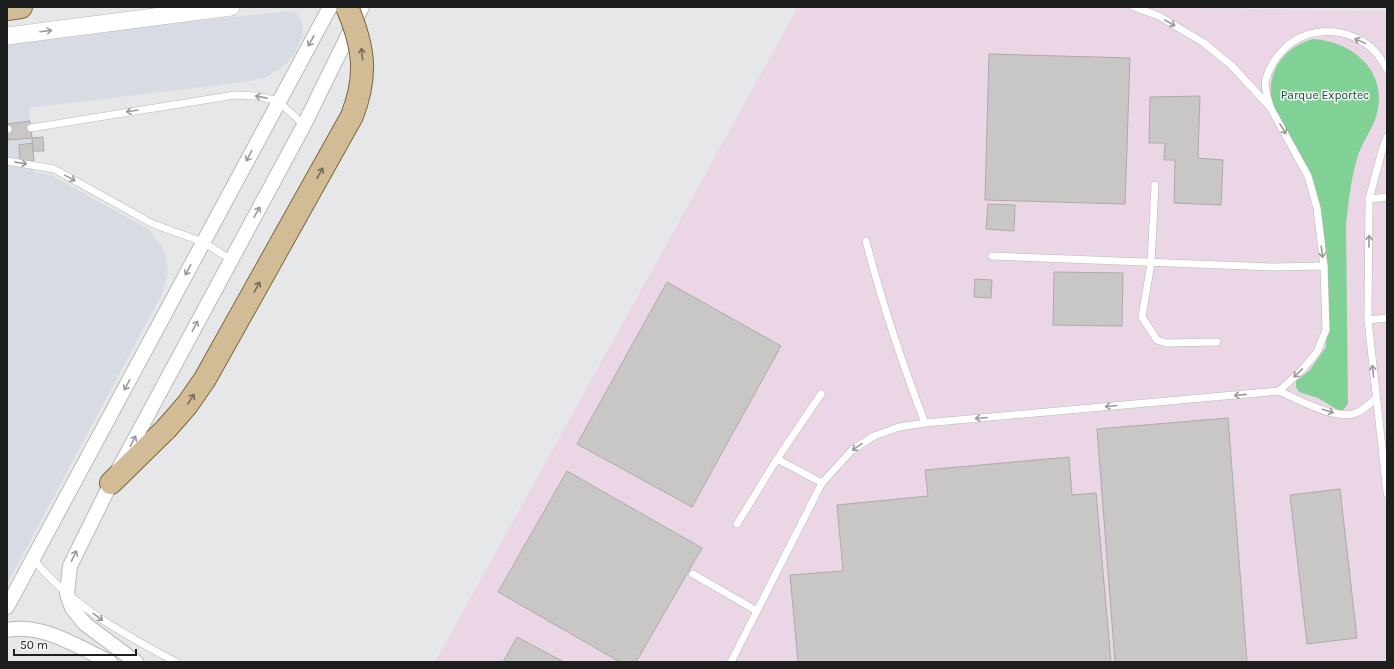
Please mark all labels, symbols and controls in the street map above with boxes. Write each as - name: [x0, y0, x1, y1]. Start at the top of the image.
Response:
- one-way arrow: [1164, 19, 1176, 27]
- one-way arrow: [39, 27, 52, 35]
- one-way arrow: [307, 35, 315, 47]
- one-way arrow: [1355, 37, 1367, 44]
- one-way arrow: [358, 47, 366, 60]
- park label: Parque Exportec: [1281, 88, 1369, 102]
- one-way arrow: [255, 93, 268, 101]
- one-way arrow: [126, 107, 139, 115]
- one-way arrow: [1280, 123, 1288, 135]
- one-way arrow: [245, 149, 253, 161]
- one-way arrow: [14, 159, 27, 167]
- one-way arrow: [316, 168, 324, 180]
- one-way arrow: [64, 174, 76, 182]
- one-way arrow: [253, 206, 261, 218]
- one-way arrow: [1365, 235, 1373, 248]
- one-way arrow: [1318, 245, 1326, 258]
- one-way arrow: [184, 264, 191, 276]
- one-way arrow: [253, 281, 261, 293]
- one-way arrow: [191, 320, 199, 332]
- one-way arrow: [1370, 365, 1377, 378]
- one-way arrow: [1293, 368, 1303, 378]
- one-way arrow: [122, 379, 130, 391]
- one-way arrow: [1234, 391, 1247, 398]
- one-way arrow: [187, 394, 196, 405]
- one-way arrow: [1105, 403, 1118, 410]
- one-way arrow: [1321, 408, 1334, 415]
- one-way arrow: [975, 414, 988, 421]
- one-way arrow: [130, 435, 138, 447]
- one-way arrow: [851, 443, 862, 451]
- one-way arrow: [71, 551, 78, 563]
- one-way arrow: [92, 613, 103, 622]
- scale bar: [14, 631, 136, 657]
- text: 50 m: [20, 638, 48, 652]

